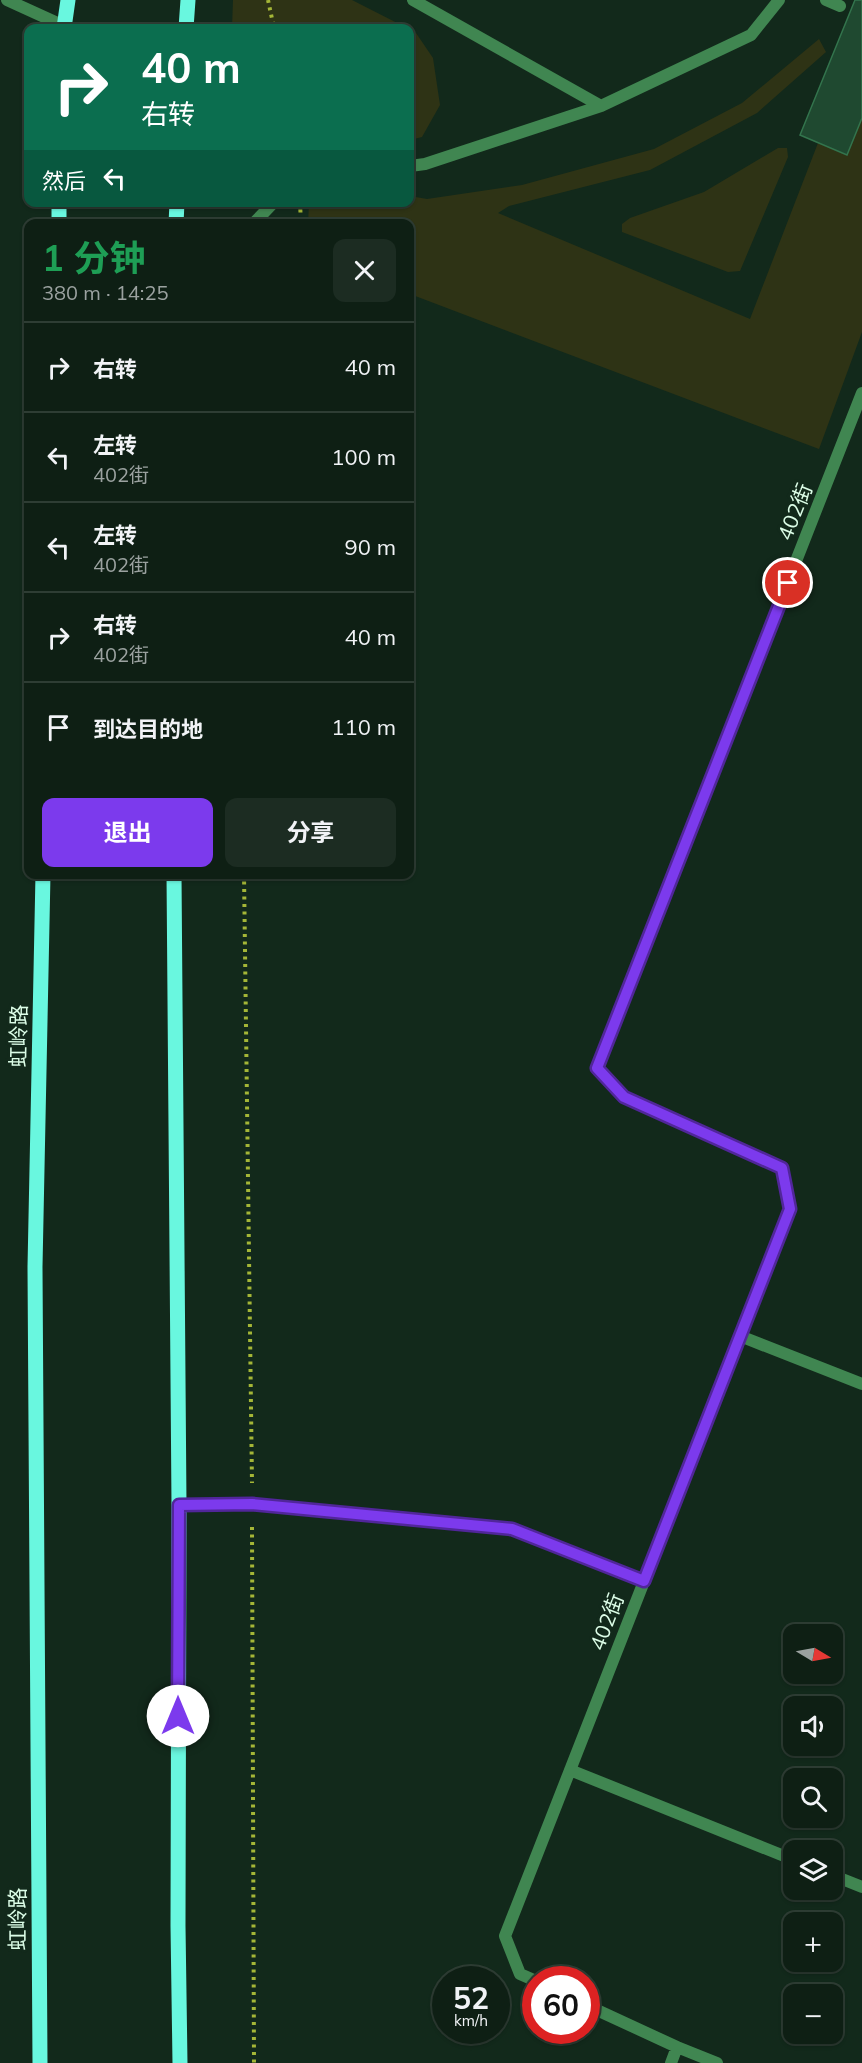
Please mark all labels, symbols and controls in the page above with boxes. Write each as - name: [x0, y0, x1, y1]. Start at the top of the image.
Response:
- text: 40 m: [141, 41, 241, 94]
- icon: right: [42, 48, 120, 126]
- text: 右转: [141, 97, 195, 131]
- icon: left: [98, 162, 131, 195]
- text: 然后: [42, 167, 86, 195]
- text: 1 分钟: [42, 235, 145, 280]
- button: close: [333, 239, 396, 302]
- text: 380 m · 14:25: [42, 280, 168, 305]
- icon: right: [42, 351, 75, 384]
- text: 40 m: [345, 353, 396, 381]
- text: 右转: [93, 355, 137, 383]
- text: 左转: [93, 431, 137, 459]
- icon: left: [42, 441, 75, 474]
- text: 100 m: [331, 443, 396, 471]
- text: 402街: [93, 462, 149, 487]
- street label: 402街: [771, 479, 817, 544]
- text: 左转: [93, 521, 137, 549]
- icon: left: [42, 531, 75, 564]
- text: 90 m: [345, 533, 396, 561]
- text: 402街: [93, 552, 149, 577]
- pin: [762, 557, 813, 608]
- icon: arrive: [771, 566, 804, 599]
- text: 右转: [93, 611, 137, 639]
- icon: right: [42, 621, 75, 654]
- text: 40 m: [345, 623, 396, 651]
- text: 402街: [93, 642, 149, 667]
- icon: arrive: [42, 711, 75, 744]
- text: 110 m: [331, 713, 396, 741]
- text: 到达目的地: [93, 715, 203, 743]
- button: 退出: [42, 798, 213, 867]
- button: 分享: [225, 798, 396, 867]
- street label: 虹岭路: [4, 1004, 32, 1068]
- street label: 402街: [583, 1590, 629, 1654]
- north arrow: [783, 1624, 843, 1684]
- map controls: [783, 1624, 843, 2044]
- position arrow: [146, 1684, 210, 1748]
- button: sound: [783, 1696, 843, 1756]
- button: search: [783, 1768, 843, 1828]
- button: layers: [783, 1840, 843, 1900]
- street label: 虹岭路: [4, 1888, 30, 1951]
- button: +: [783, 1912, 843, 1972]
- speed limit sign: 60: [522, 1966, 600, 2044]
- text: 52: [453, 1979, 489, 2017]
- button: −: [783, 1984, 843, 2044]
- text: km/h: [454, 2011, 488, 2030]

